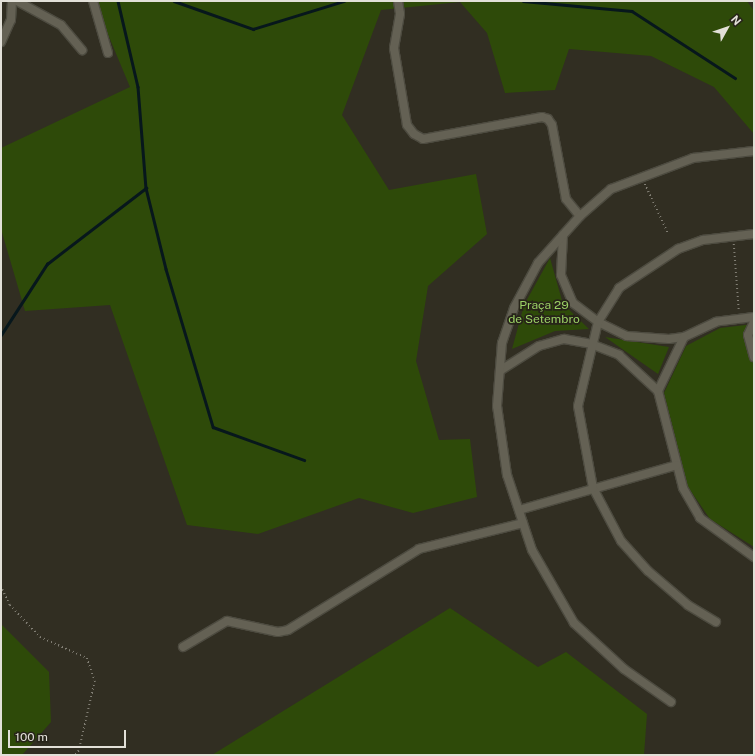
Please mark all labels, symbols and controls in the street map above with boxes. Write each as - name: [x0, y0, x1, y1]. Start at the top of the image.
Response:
- north arrow: [707, 8, 747, 48]
- text: N: [729, 13, 744, 27]
- park label: Praça 29 de Setembro: [508, 299, 580, 327]
- scale bar: [10, 722, 128, 748]
- text: 100 m: [15, 730, 48, 744]

